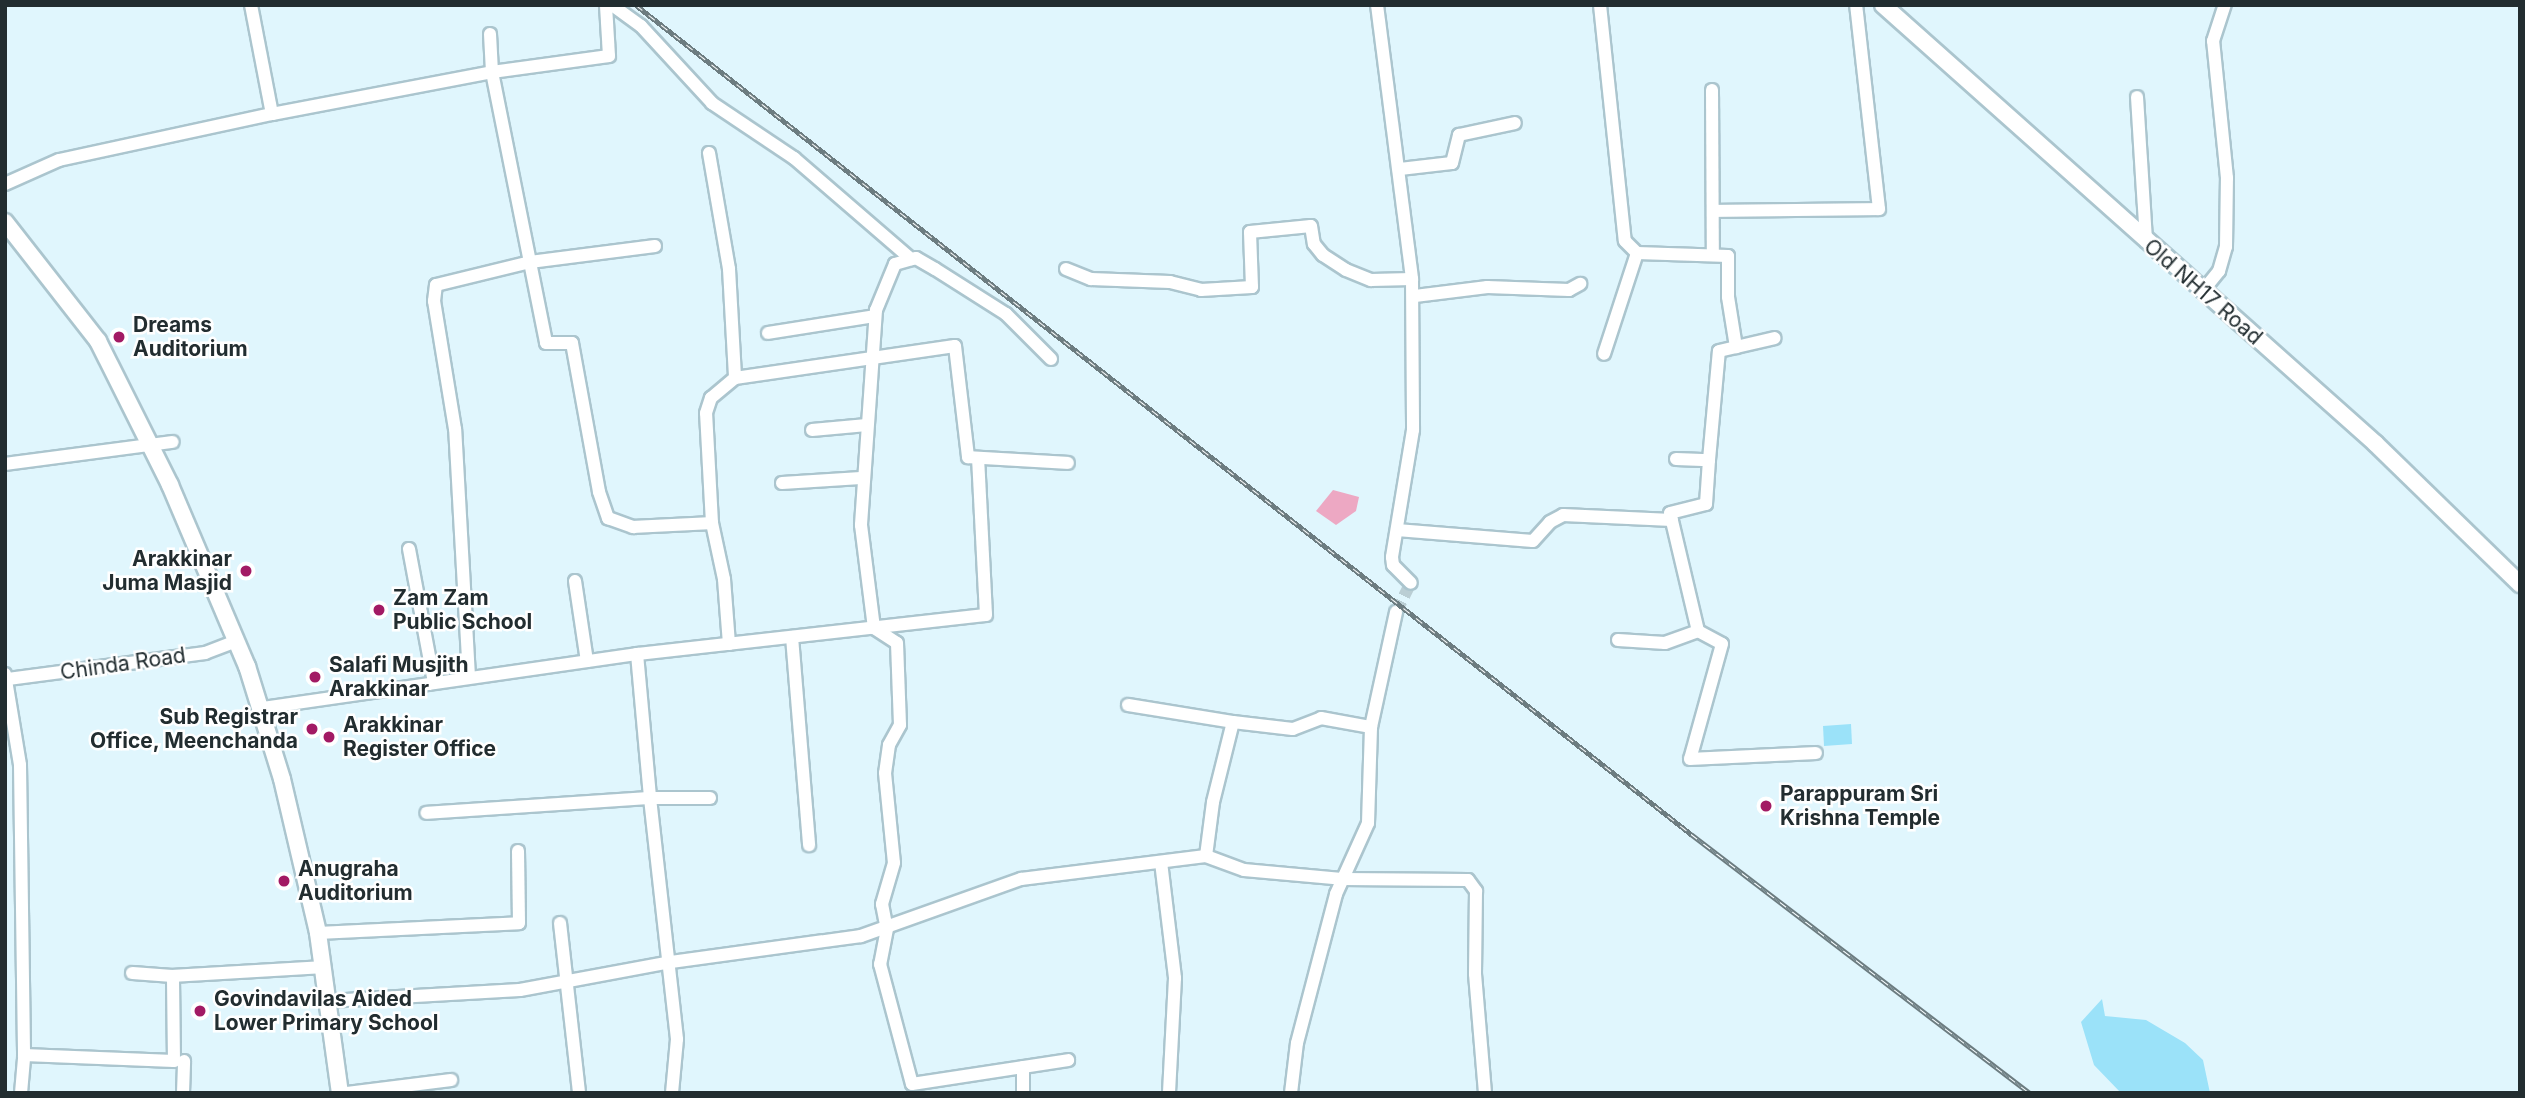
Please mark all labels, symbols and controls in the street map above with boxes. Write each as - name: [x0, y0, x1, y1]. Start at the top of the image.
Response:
- street label: Old NH17 Road: [2139, 234, 2267, 350]
- place label: Dreams Auditorium: [133, 312, 248, 362]
- marker: Dreams Auditorium: [111, 329, 127, 345]
- place label: Arakkinar Juma Masjid: [102, 546, 232, 596]
- marker: Arakkinar Juma Masjid: [238, 563, 254, 579]
- place label: Zam Zam Public School: [393, 585, 532, 635]
- marker: Zam Zam Public School: [371, 602, 387, 618]
- street label: Chinda Road: [59, 643, 187, 685]
- place label: Salafi Musjith Arakkinar: [329, 652, 469, 702]
- marker: Salafi Musjith Arakkinar: [307, 669, 323, 685]
- place label: Sub Registrar Office, Meenchanda: [89, 704, 298, 754]
- place label: Arakkinar Register Office: [343, 712, 496, 762]
- marker: Sub Registrar Office, Meenchanda: [304, 721, 320, 737]
- marker: Arakkinar Register Office: [321, 729, 337, 745]
- place label: Parappuram Sri Krishna Temple: [1780, 781, 1940, 831]
- marker: Parappuram Sri Krishna Temple: [1758, 798, 1774, 814]
- place label: Anugraha Auditorium: [298, 856, 413, 906]
- marker: Anugraha Auditorium: [276, 873, 292, 889]
- place label: Govindavilas Aided Lower Primary School: [214, 986, 439, 1036]
- marker: Govindavilas Aided Lower Primary School: [192, 1003, 208, 1019]

